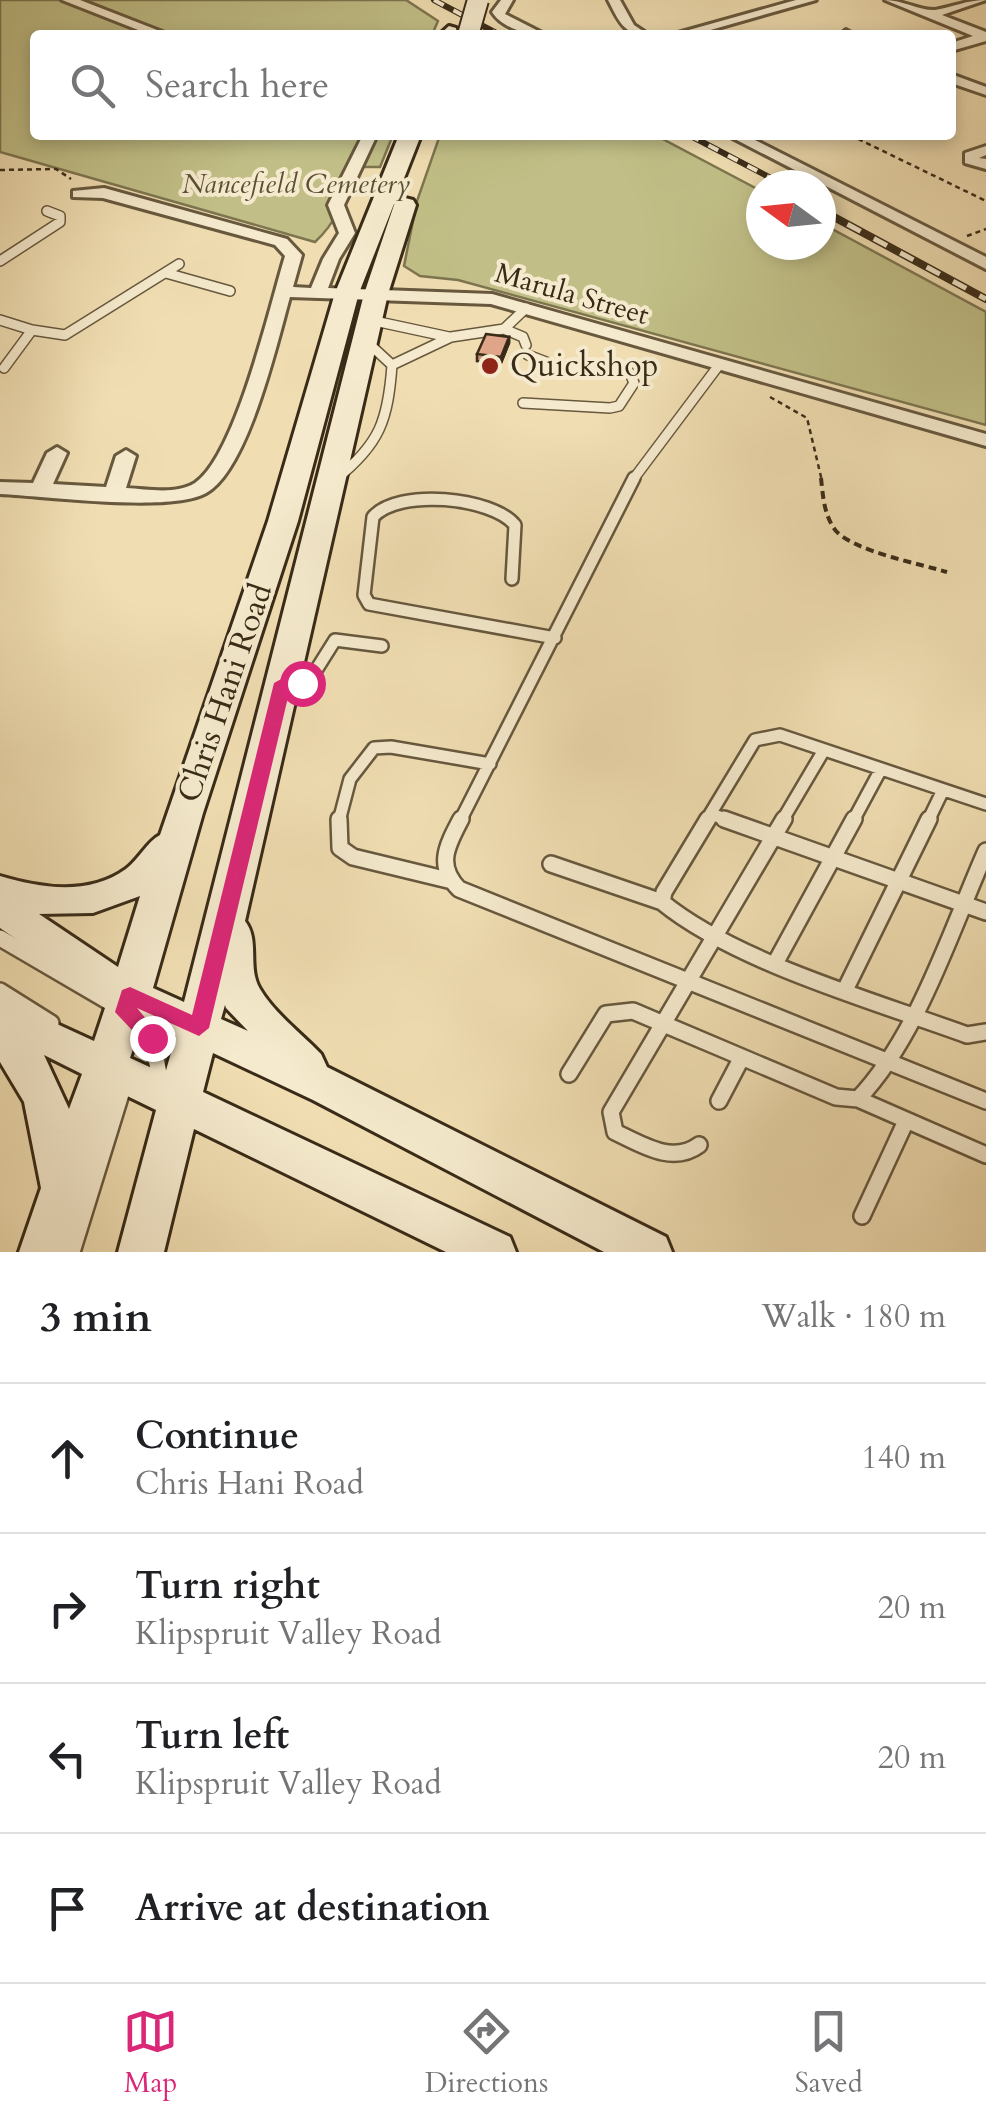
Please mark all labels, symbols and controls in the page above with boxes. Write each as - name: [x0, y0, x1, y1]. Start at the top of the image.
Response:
- search box: [30, 30, 956, 140]
- icon: search: [65, 58, 120, 113]
- text: Search here: [145, 59, 329, 111]
- park label: Nancefield Cemetery: [182, 165, 410, 203]
- north arrow: [746, 170, 836, 260]
- street label: Marula Street: [491, 254, 653, 334]
- place label: Quickshop: [510, 344, 658, 388]
- marker: Quickshop: [479, 355, 501, 377]
- street label: Chris Hani Road: [167, 578, 283, 808]
- route start: [280, 661, 326, 707]
- route end: [130, 1016, 176, 1062]
- text: 3 min: [40, 1289, 152, 1346]
- text: Walk · 180 m: [761, 1295, 946, 1339]
- text: Continue: [135, 1410, 299, 1462]
- icon: ahead: [40, 1431, 95, 1486]
- text: 140 m: [861, 1436, 946, 1480]
- text: Chris Hani Road: [135, 1462, 364, 1506]
- text: Turn right: [135, 1560, 320, 1612]
- icon: right: [40, 1581, 95, 1636]
- text: 20 m: [878, 1586, 946, 1630]
- text: Klipspruit Valley Road: [135, 1612, 442, 1656]
- text: Turn left: [135, 1710, 289, 1762]
- icon: left: [40, 1731, 95, 1786]
- text: 20 m: [878, 1736, 946, 1780]
- text: Klipspruit Valley Road: [135, 1762, 442, 1806]
- icon: arrive: [40, 1881, 95, 1936]
- text: Arrive at destination: [135, 1882, 490, 1934]
- tab: Map: [123, 2004, 178, 2102]
- tab: Directions: [425, 2004, 548, 2102]
- tab: Saved: [795, 2004, 863, 2102]

